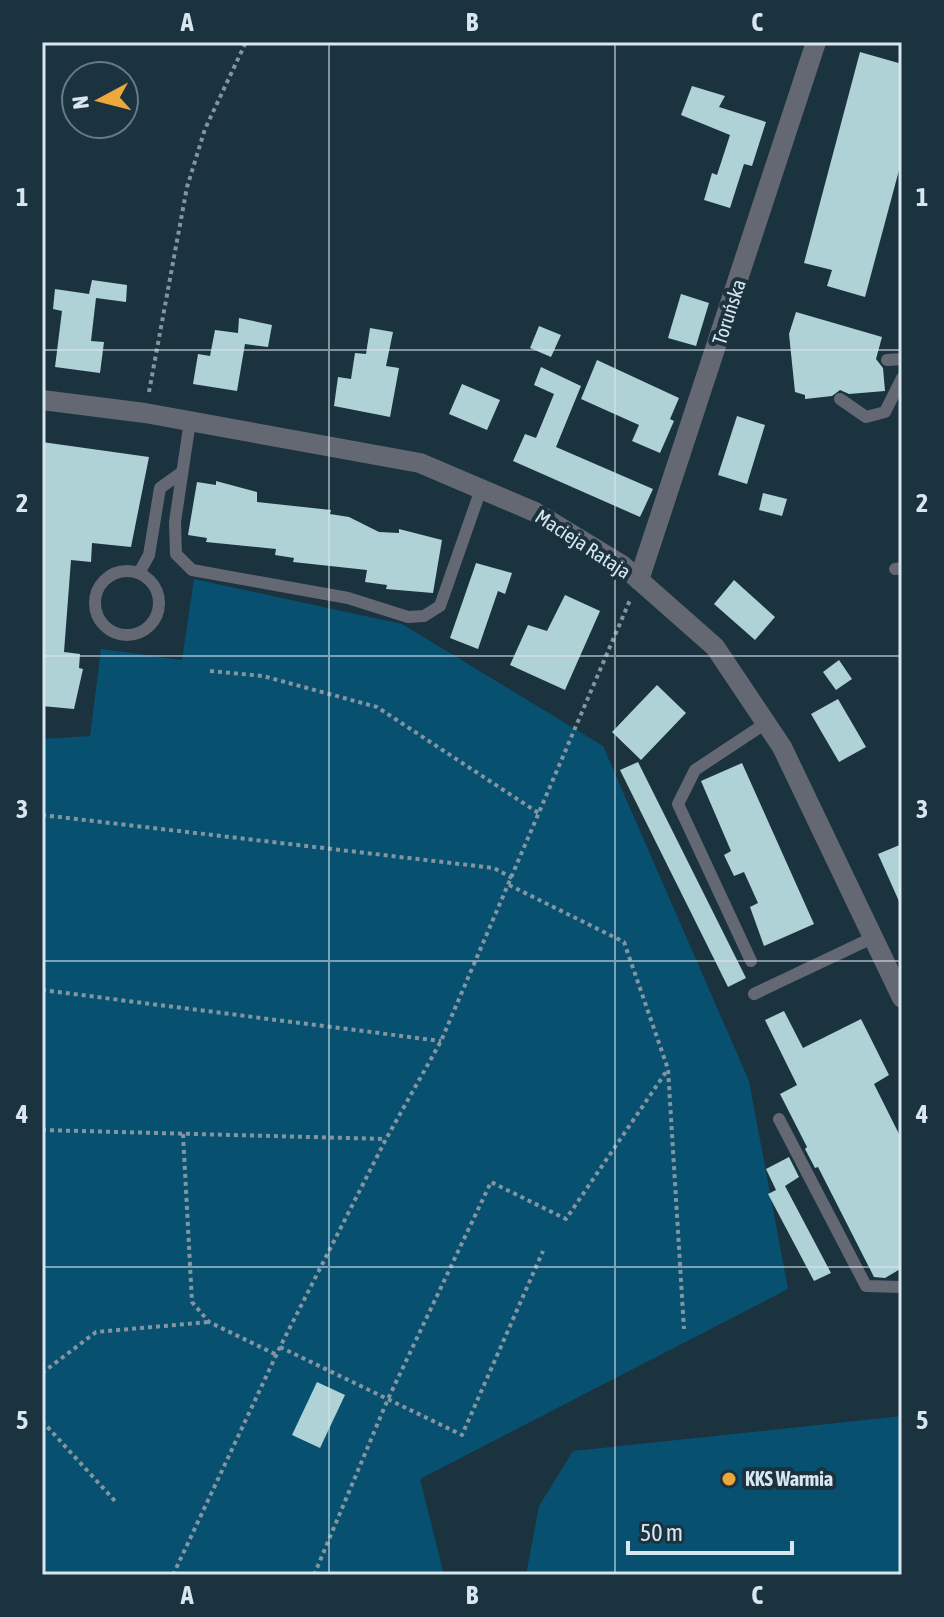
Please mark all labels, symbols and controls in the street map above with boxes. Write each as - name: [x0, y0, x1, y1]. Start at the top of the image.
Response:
- text: A: [180, 7, 194, 37]
- text: B: [466, 7, 479, 37]
- text: C: [751, 7, 763, 37]
- north arrow: [60, 60, 140, 140]
- text: N: [66, 94, 94, 110]
- text: 1: [16, 182, 28, 212]
- text: 1: [916, 182, 928, 212]
- street label: Toruńska: [707, 276, 750, 347]
- text: 2: [16, 488, 28, 518]
- text: 2: [916, 488, 928, 518]
- street label: Macieja Rataja: [531, 504, 635, 583]
- text: 3: [16, 794, 28, 824]
- text: 3: [916, 794, 928, 824]
- text: 4: [15, 1099, 28, 1129]
- text: 4: [915, 1099, 928, 1129]
- text: 5: [16, 1405, 28, 1435]
- text: 5: [916, 1405, 928, 1435]
- place label: KKS Warmia: [745, 1467, 833, 1490]
- marker: KKS Warmia: [720, 1470, 738, 1488]
- scale bar: [628, 1505, 792, 1555]
- text: 50 m: [640, 1519, 683, 1546]
- text: A: [180, 1580, 194, 1610]
- text: B: [466, 1580, 479, 1610]
- text: C: [751, 1580, 763, 1610]

